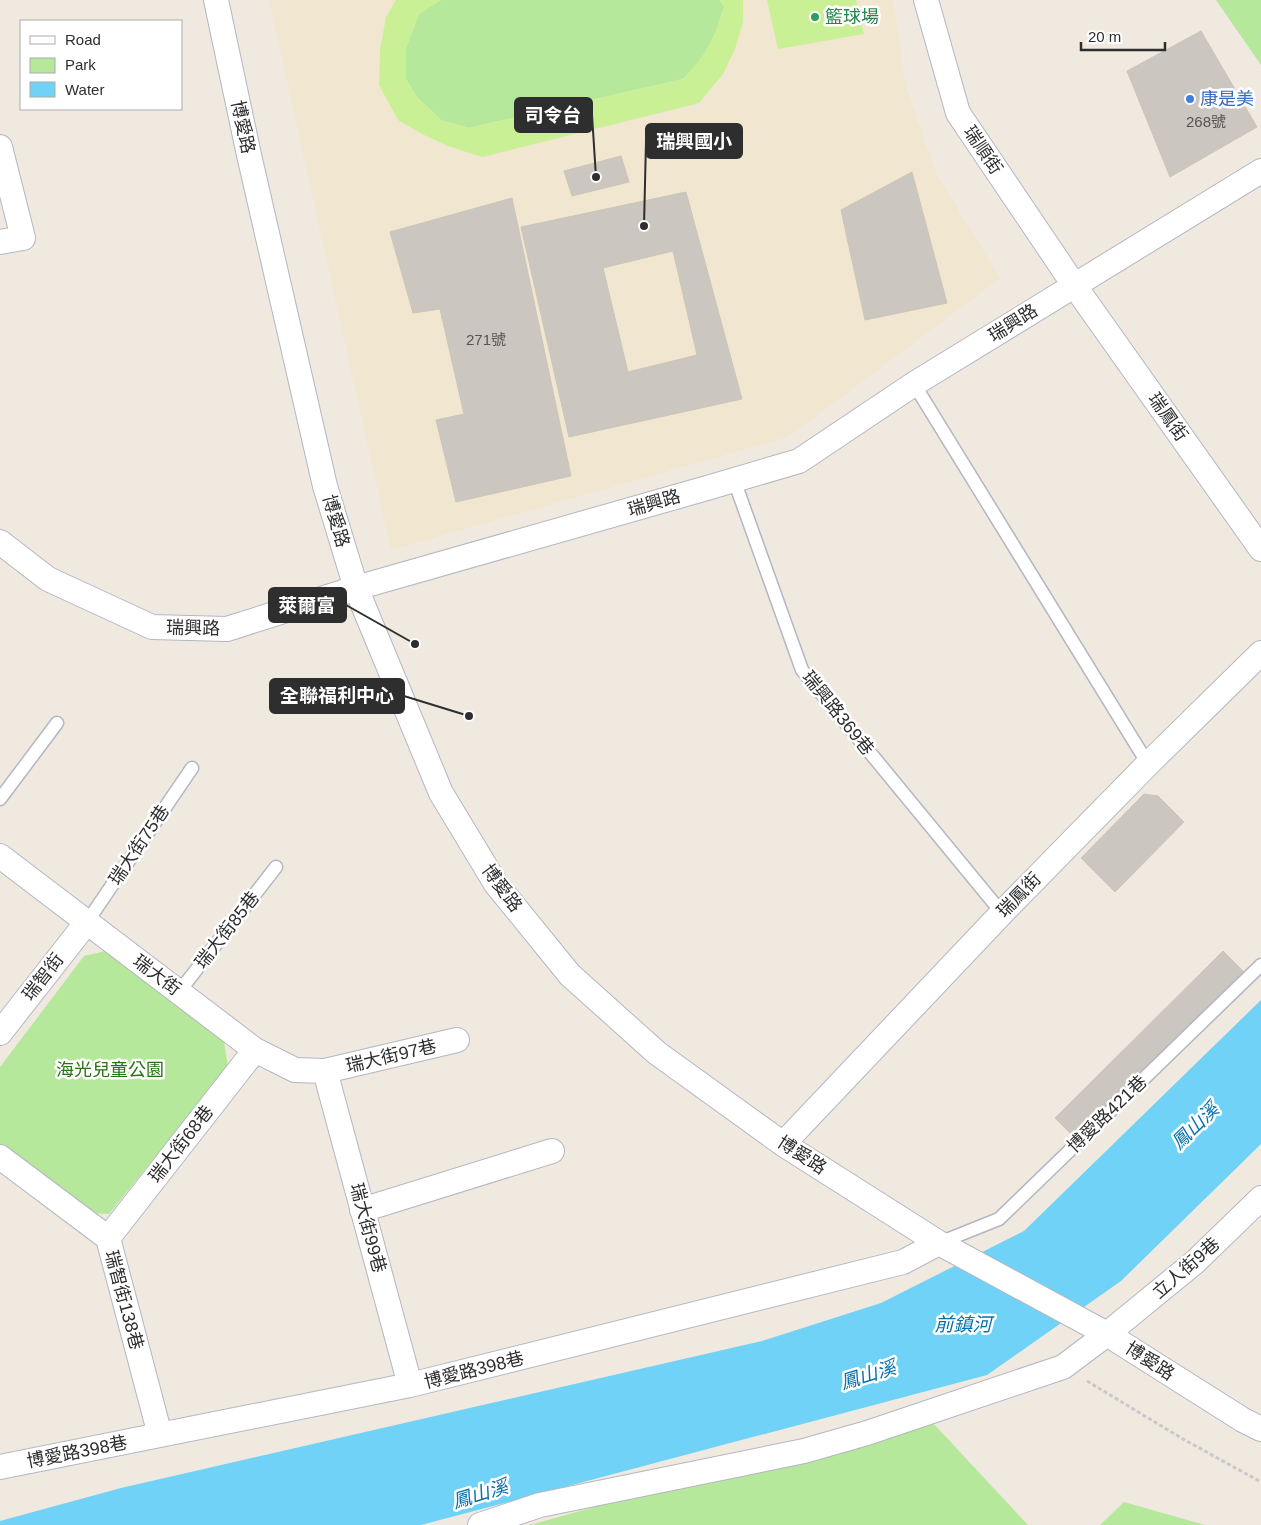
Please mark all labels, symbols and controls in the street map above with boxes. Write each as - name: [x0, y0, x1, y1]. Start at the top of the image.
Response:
- place label: 籃球場: [825, 7, 879, 27]
- marker: 籃球場: [809, 11, 821, 23]
- legend: [20, 20, 182, 110]
- scale bar: [1081, 20, 1165, 52]
- text: 20 m: [1088, 28, 1121, 45]
- text: Road: [65, 31, 101, 48]
- text: Park: [65, 56, 96, 73]
- text: Water: [65, 81, 104, 98]
- place label: 康是美: [1200, 89, 1254, 109]
- marker: 康是美: [1184, 93, 1196, 105]
- callout: 司令台: [515, 98, 592, 132]
- street label: 博愛路: [228, 99, 258, 155]
- text: 司令台: [524, 105, 582, 126]
- house number: 268號: [1186, 113, 1226, 130]
- street label: 瑞順街: [960, 122, 1006, 178]
- callout: 瑞興國小: [646, 124, 742, 158]
- text: 瑞興國小: [656, 131, 732, 152]
- street label: 瑞興路: [985, 300, 1041, 346]
- house number: 271號: [466, 331, 506, 348]
- street label: 瑞鳳街: [1144, 389, 1192, 445]
- street label: 瑞興路: [625, 486, 683, 520]
- street label: 博愛路: [319, 492, 353, 550]
- callout: 萊爾富: [269, 588, 346, 622]
- text: 萊爾富: [278, 595, 336, 616]
- street label: 瑞興路: [166, 618, 220, 638]
- street label: 瑞興路369巷: [798, 667, 878, 759]
- callout: 全聯福利中心: [270, 679, 404, 713]
- text: 全聯福利中心: [280, 685, 394, 706]
- street label: 瑞大街75巷: [105, 801, 173, 889]
- street label: 博愛路: [478, 860, 526, 916]
- street label: 瑞鳳街: [993, 869, 1045, 921]
- street label: 瑞大街85巷: [191, 888, 263, 972]
- street label: 瑞智街: [18, 950, 68, 1004]
- street label: 瑞大街: [129, 951, 185, 999]
- street label: 瑞大街97巷: [344, 1036, 438, 1076]
- park label: 海光兒童公園: [56, 1060, 164, 1080]
- street label: 博愛路421巷: [1063, 1071, 1151, 1157]
- water label: 鳳山溪: [1167, 1097, 1225, 1153]
- street label: 瑞大街68巷: [145, 1102, 217, 1186]
- street label: 博愛路: [774, 1132, 830, 1178]
- street label: 瑞大街99巷: [346, 1181, 390, 1275]
- street label: 立人街9巷: [1148, 1234, 1224, 1302]
- street label: 瑞智街138巷: [101, 1248, 147, 1352]
- water label: 前鎮河: [934, 1314, 995, 1335]
- street label: 博愛路: [1122, 1338, 1178, 1384]
- street label: 博愛路398巷: [422, 1348, 526, 1392]
- water label: 鳳山溪: [838, 1356, 901, 1393]
- street label: 博愛路398巷: [25, 1432, 129, 1472]
- water label: 鳳山溪: [450, 1475, 513, 1512]

